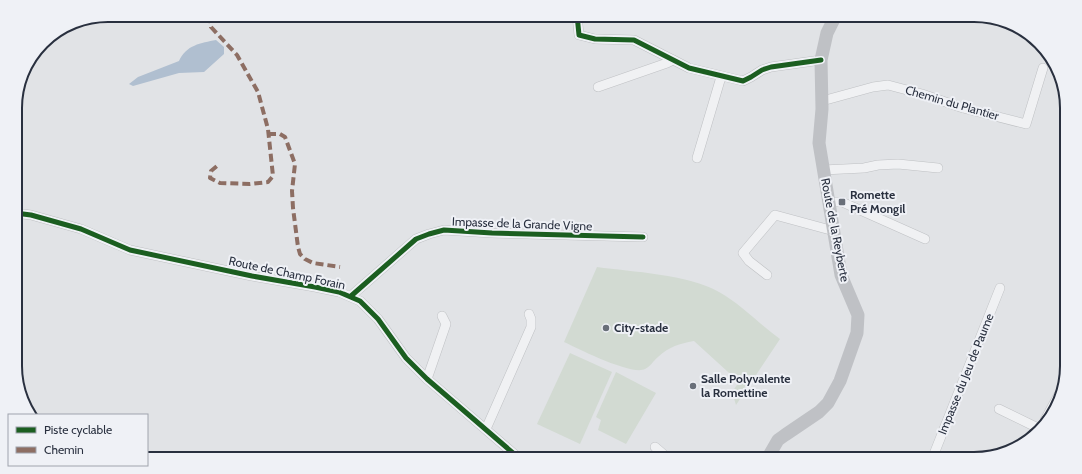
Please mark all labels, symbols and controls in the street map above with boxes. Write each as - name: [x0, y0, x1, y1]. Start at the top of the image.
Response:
- street label: Chemin du Plantier: [904, 82, 1001, 123]
- street label: Route de la Reyberte: [818, 177, 853, 283]
- place label: Romette Pré Mongil: [850, 187, 905, 216]
- marker: Romette Pré Mongil: [837, 197, 847, 207]
- street label: Impasse de la Grande Vigne: [452, 214, 592, 233]
- street label: Route de Champ Forain: [227, 253, 347, 292]
- street label: Impasse du Jeu de Paume: [934, 311, 997, 437]
- place label: City-stade: [614, 320, 668, 335]
- marker: City-stade: [601, 323, 611, 333]
- place label: Salle Polyvalente la Romettine: [701, 371, 790, 400]
- marker: Salle Polyvalente la Romettine: [688, 381, 698, 391]
- legend: [8, 414, 148, 466]
- text: Piste cyclable: [44, 422, 112, 437]
- text: Chemin: [44, 442, 84, 457]

